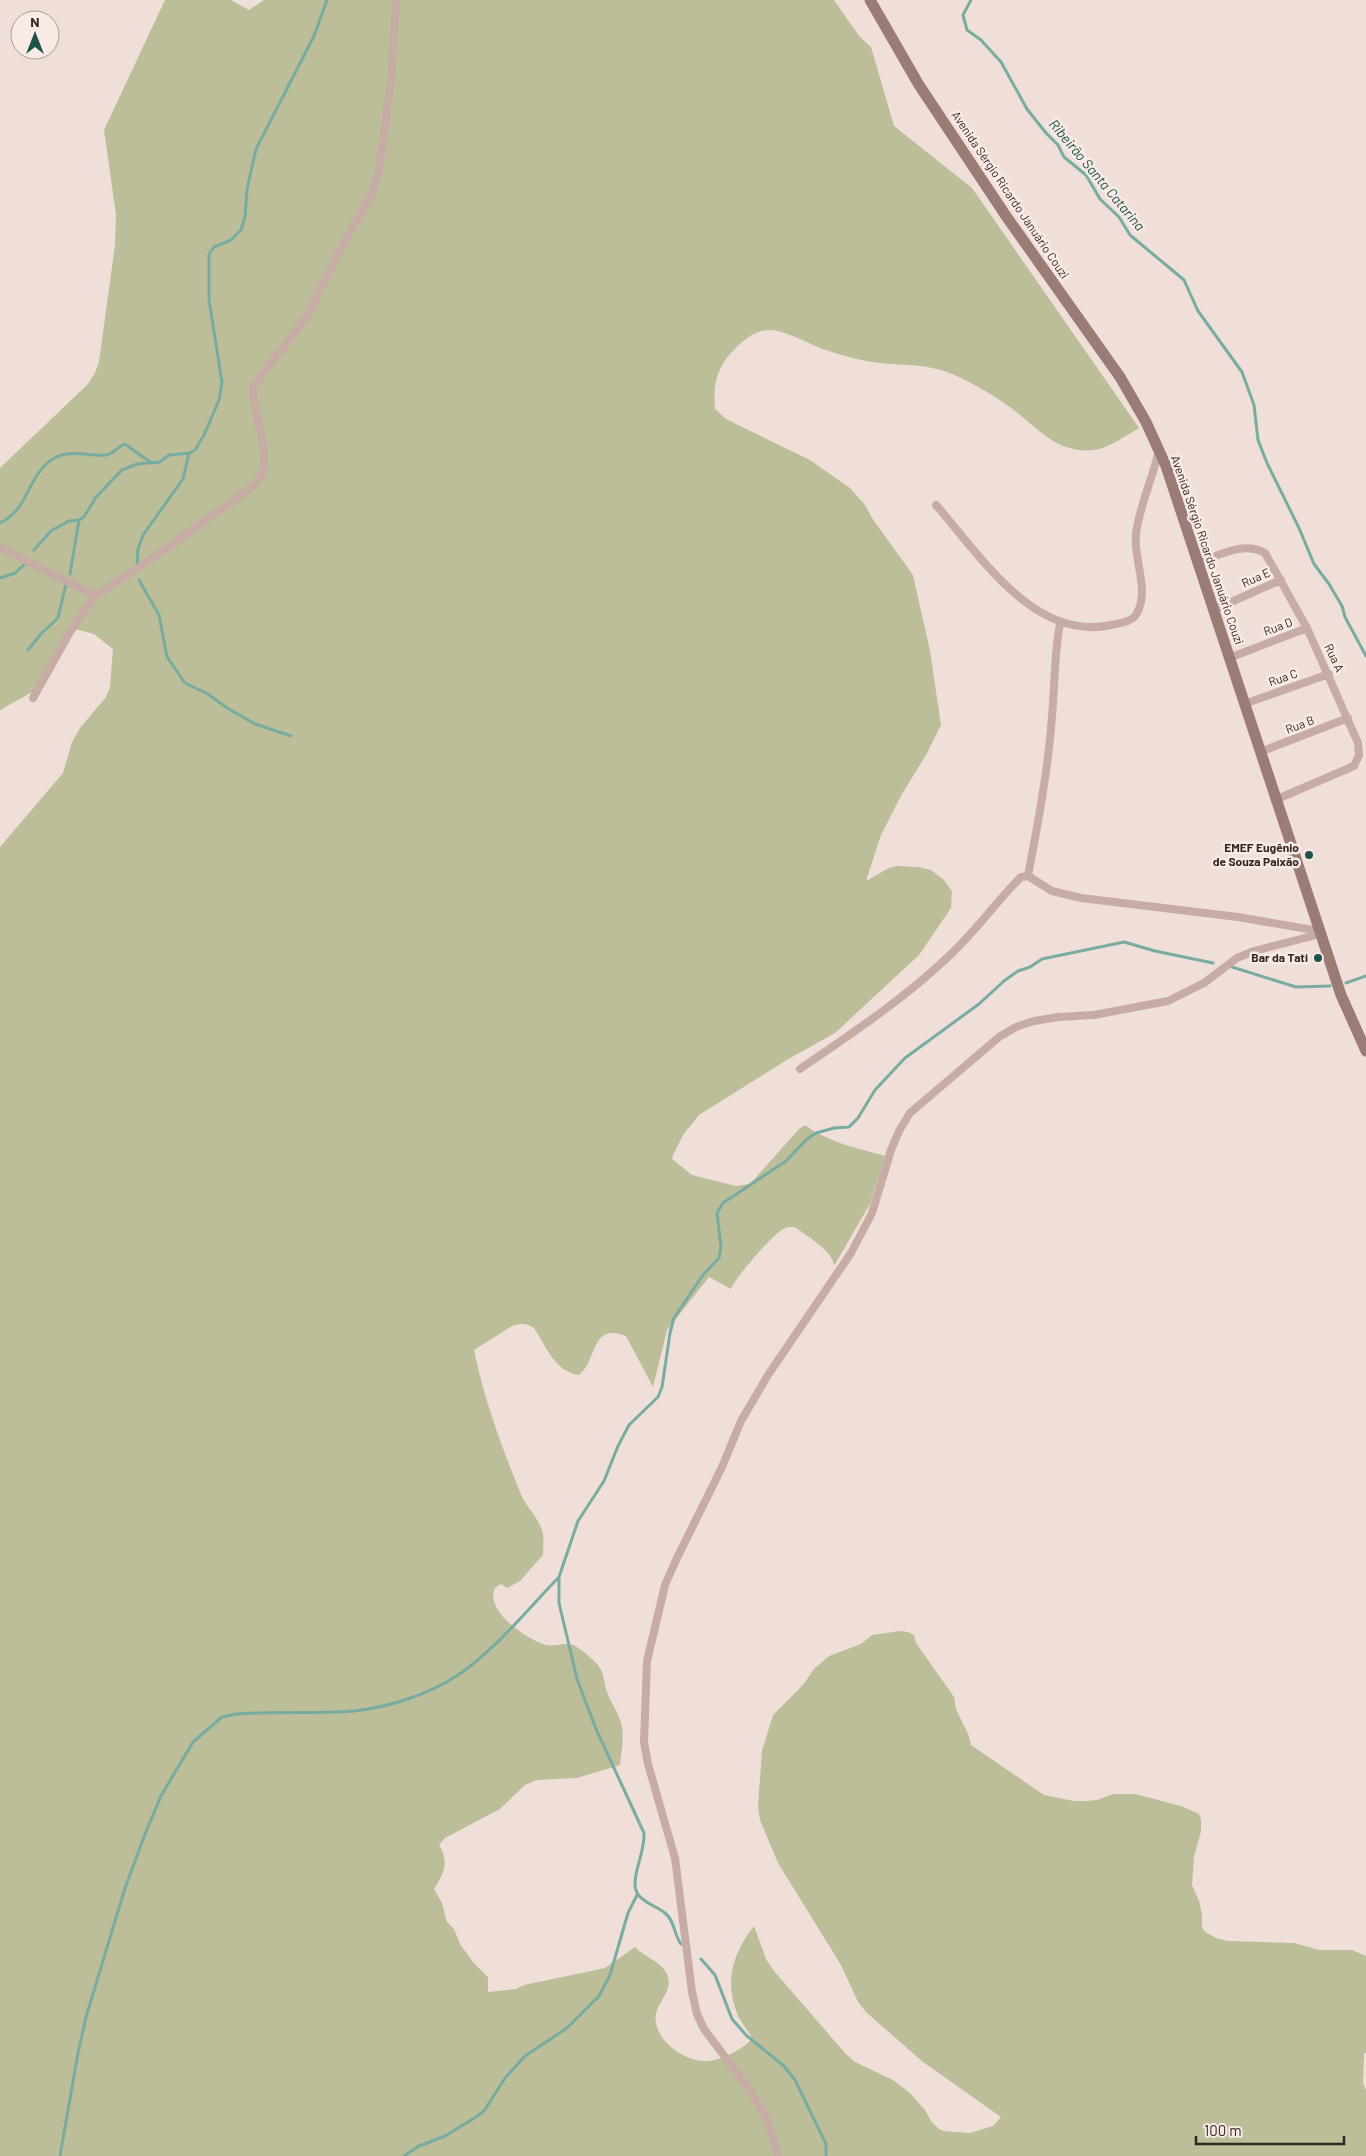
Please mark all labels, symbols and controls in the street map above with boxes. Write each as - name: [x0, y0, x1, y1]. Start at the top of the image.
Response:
- north arrow: [10, 10, 60, 60]
- text: N: [30, 13, 40, 30]
- street label: Avenida Sérgio Ricardo Januário Couzi: [949, 108, 1072, 281]
- water label: Ribeirão Santa Catarina: [1046, 115, 1149, 234]
- street label: Avenida Sérgio Ricardo Januário Couzi: [1169, 453, 1247, 646]
- street label: Rua E: [1239, 565, 1272, 589]
- street label: Rua D: [1261, 614, 1294, 638]
- street label: Rua A: [1322, 641, 1348, 674]
- street label: Rua C: [1266, 666, 1299, 688]
- street label: Rua B: [1283, 712, 1316, 736]
- place label: EMEF Eugênio de Souza Paixão: [1213, 840, 1299, 868]
- marker: EMEF Eugênio de Souza Paixão: [1303, 849, 1315, 861]
- place label: Bar da Tati: [1251, 950, 1308, 964]
- marker: Bar da Tati: [1312, 952, 1324, 964]
- scale bar: [1196, 2114, 1344, 2146]
- text: 100 m: [1204, 2121, 1242, 2139]

